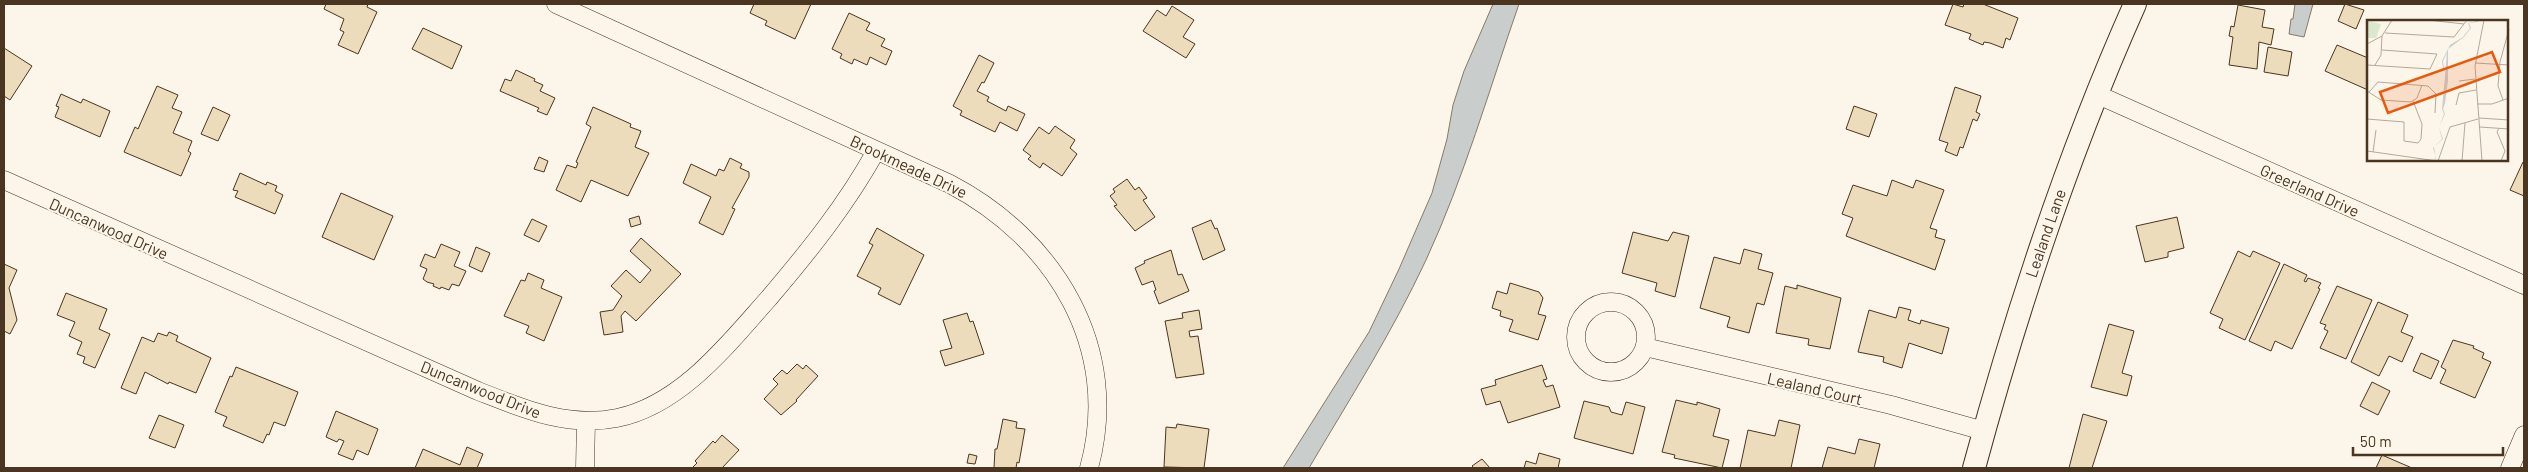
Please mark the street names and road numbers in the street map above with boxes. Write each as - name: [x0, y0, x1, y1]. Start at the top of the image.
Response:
- street label: Brookmeade Drive: [847, 131, 971, 201]
- street label: Greerland Drive: [2258, 160, 2362, 220]
- street label: Lealand Lane: [2021, 186, 2069, 280]
- street label: Duncanwood Drive: [47, 193, 171, 263]
- street label: Duncanwood Drive: [418, 356, 544, 422]
- street label: Lealand Court: [1766, 368, 1864, 408]

